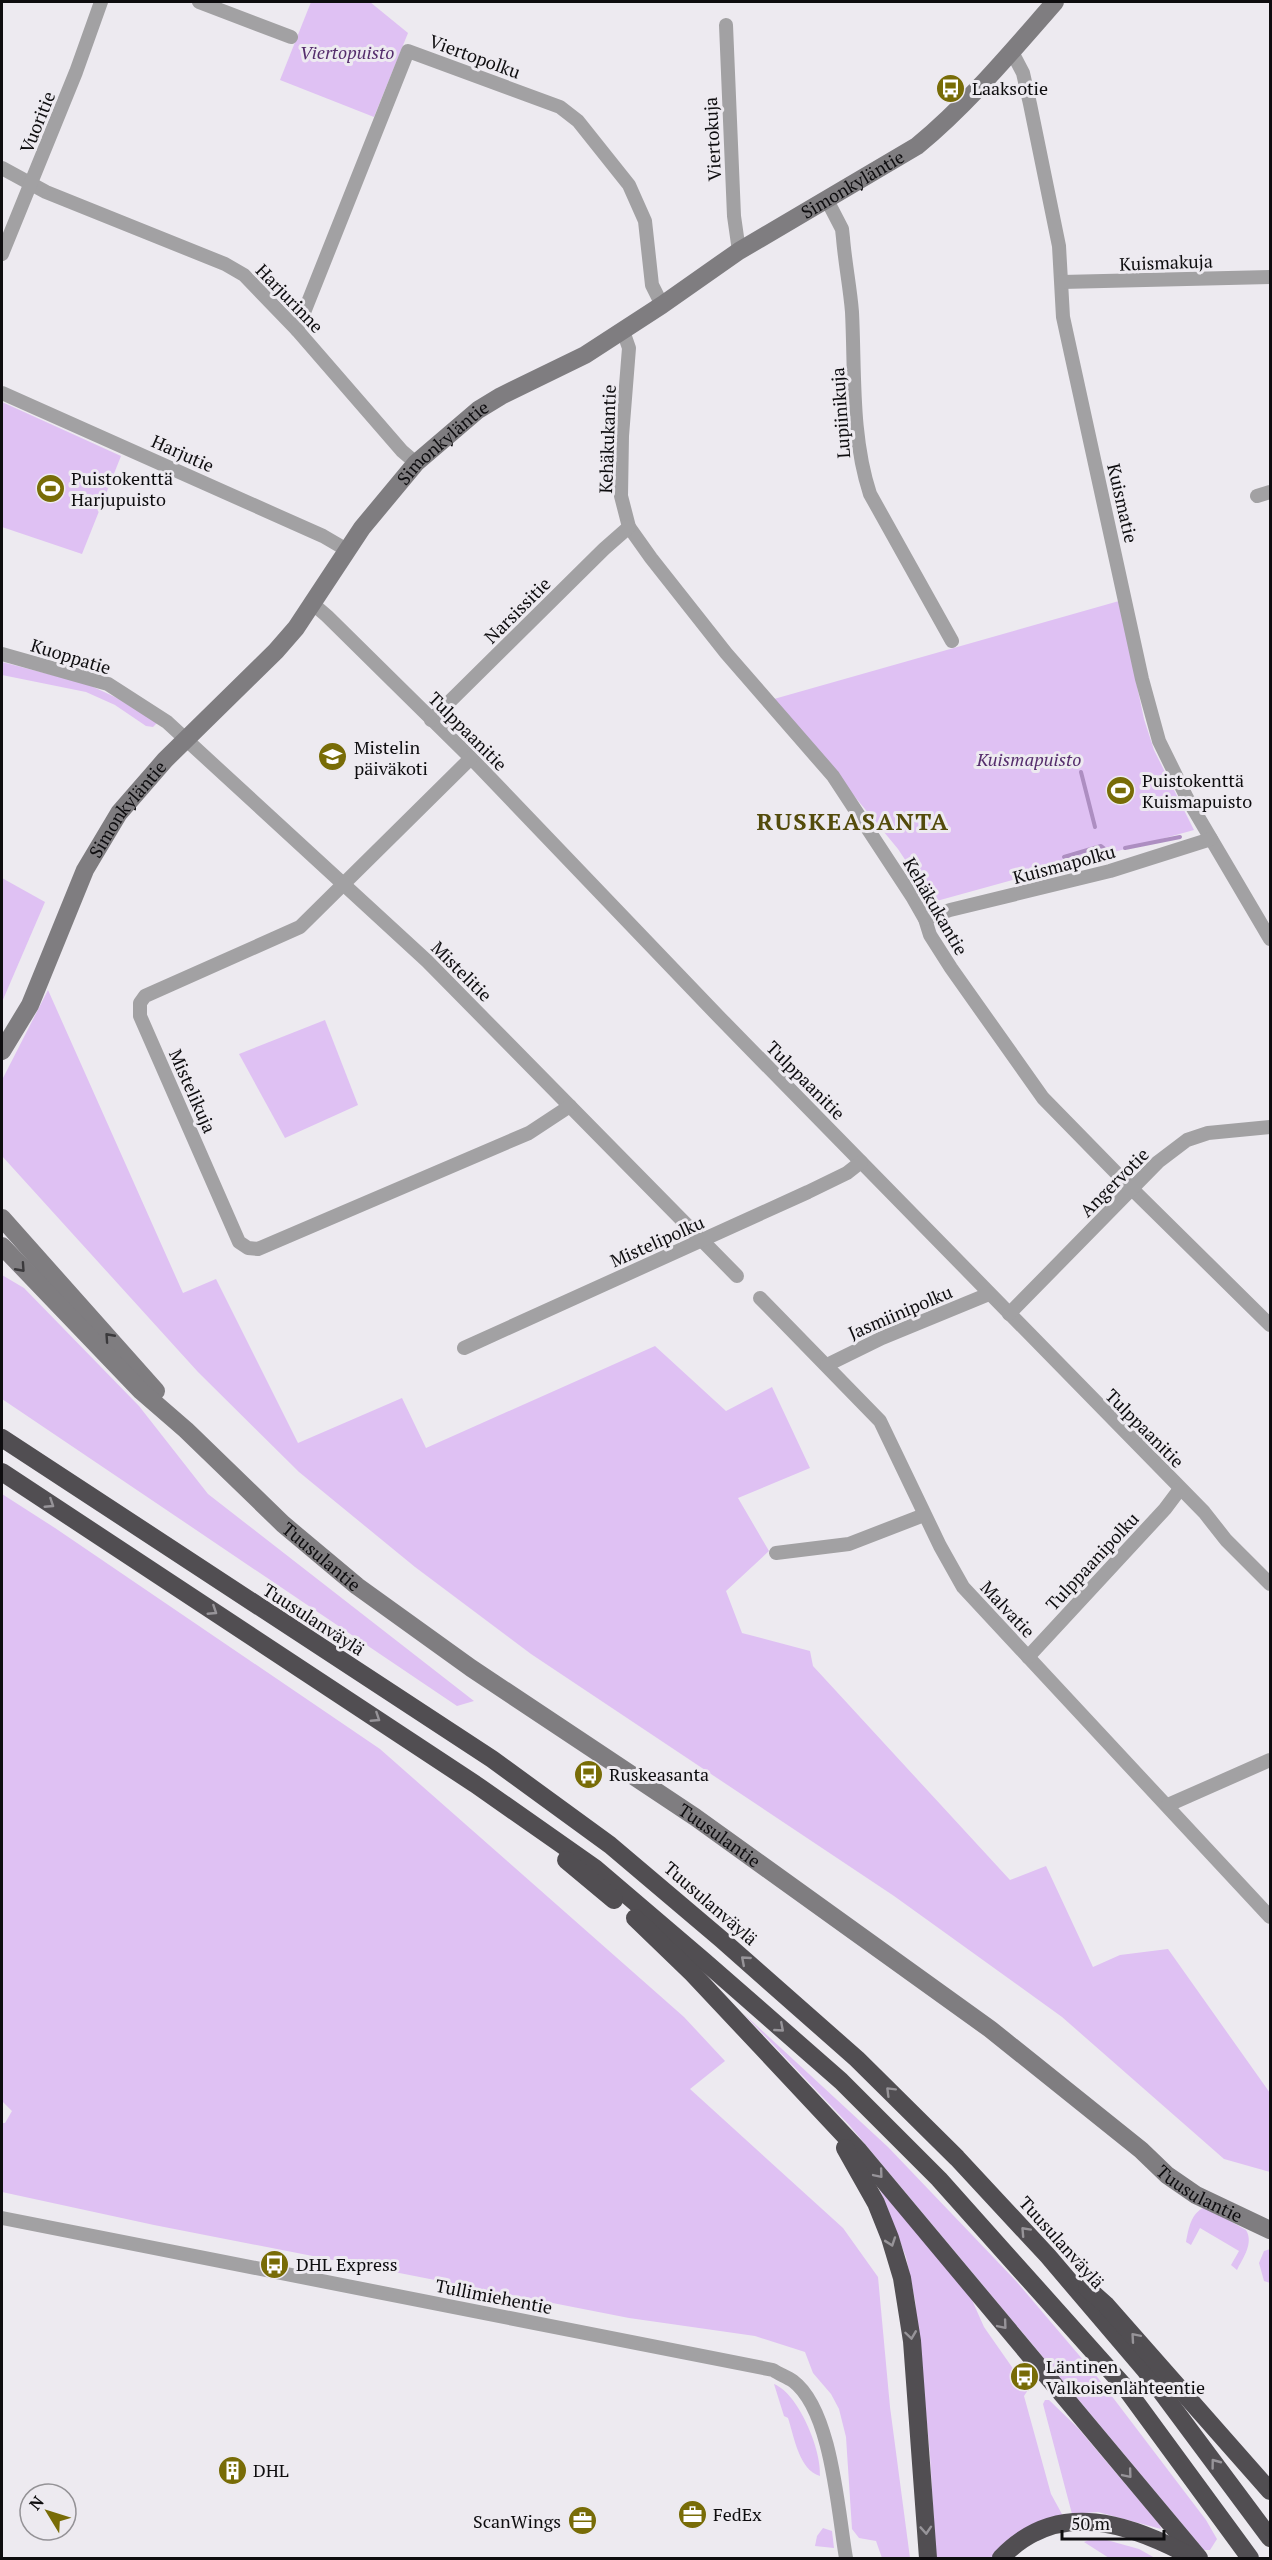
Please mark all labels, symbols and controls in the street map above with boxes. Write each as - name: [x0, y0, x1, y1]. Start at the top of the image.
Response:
- street label: Viertopolku: [426, 28, 524, 84]
- park label: Viertopuisto: [300, 40, 394, 64]
- bus stop icon: Laaksotie: [935, 72, 967, 104]
- place label: Laaksotie: [972, 76, 1048, 100]
- street label: Vuoritie: [14, 88, 60, 156]
- street label: Viertokuja: [698, 96, 726, 182]
- street label: Simonkyläntie: [796, 144, 908, 224]
- street label: Kuismakuja: [1119, 248, 1213, 276]
- street label: Harjurinne: [251, 258, 329, 338]
- street label: Lupiinikuja: [825, 367, 855, 459]
- street label: Kehäkukantie: [593, 384, 621, 494]
- street label: Simonkyläntie: [391, 395, 493, 490]
- street label: Harjutie: [148, 429, 218, 477]
- street label: Kuismatie: [1102, 461, 1144, 545]
- place label: Puistokenttä Harjupuisto: [71, 466, 173, 511]
- sports icon: Puistokenttä Harjupuisto: [34, 472, 66, 504]
- street label: Narsissitie: [479, 572, 555, 648]
- street label: Kuoppatie: [28, 632, 114, 680]
- street label: Tulppaanitie: [423, 686, 513, 776]
- place label: Mistelin päiväkoti: [354, 735, 428, 780]
- school or university icon: Mistelin päiväkoti: [317, 741, 349, 773]
- park label: Kuismapuisto: [976, 747, 1081, 771]
- street label: Simonkyläntie: [83, 755, 171, 862]
- place label: Puistokenttä Kuismapuisto: [1142, 768, 1252, 813]
- sports icon: Puistokenttä Kuismapuisto: [1105, 774, 1137, 806]
- district label: RUSKEASANTA: [756, 805, 950, 837]
- street label: Kuismapolku: [1010, 839, 1118, 889]
- street label: Kehäkukantie: [898, 853, 974, 959]
- street label: Mistelitie: [426, 935, 498, 1007]
- street label: Tulppaanitie: [761, 1035, 851, 1125]
- street label: Mistelikuja: [164, 1045, 222, 1137]
- street label: Angervotie: [1074, 1142, 1154, 1222]
- street label: Mistelipolku: [606, 1210, 708, 1272]
- one-way arrow: [14, 1260, 25, 1271]
- street label: Jasmiinipolku: [844, 1279, 956, 1345]
- one-way arrow: [105, 1333, 116, 1344]
- street label: Tulppaanitie: [1100, 1383, 1190, 1473]
- one-way arrow: [44, 1497, 55, 1508]
- street label: Tulppaanipolku: [1040, 1507, 1144, 1615]
- street label: Tuusulantie: [277, 1516, 366, 1596]
- street label: Malvatie: [976, 1575, 1040, 1643]
- street label: Tuusulanväylä: [259, 1577, 369, 1661]
- one-way arrow: [206, 1604, 217, 1615]
- one-way arrow: [370, 1711, 380, 1723]
- bus stop icon: Ruskeasanta: [572, 1758, 604, 1790]
- place label: Ruskeasanta: [609, 1762, 709, 1786]
- street label: Tuusulantie: [674, 1797, 766, 1873]
- street label: Tuusulanväylä: [659, 1856, 763, 1950]
- one-way arrow: [741, 1956, 752, 1967]
- one-way arrow: [773, 2021, 784, 2032]
- one-way arrow: [886, 2088, 897, 2099]
- street label: Tuusulantie: [1151, 2159, 1247, 2227]
- one-way arrow: [871, 2167, 882, 2178]
- street label: Tuusulanväylä: [1014, 2191, 1110, 2293]
- one-way arrow: [1022, 2228, 1033, 2239]
- one-way arrow: [883, 2236, 896, 2247]
- bus stop icon: DHL Express: [259, 2248, 291, 2280]
- place label: DHL Express: [296, 2252, 398, 2276]
- street label: Tullimiehentie: [433, 2273, 555, 2319]
- one-way arrow: [996, 2318, 1007, 2329]
- one-way arrow: [905, 2331, 917, 2340]
- one-way arrow: [1131, 2333, 1142, 2344]
- place label: Läntinen Valkoisenlähteentie: [1046, 2354, 1205, 2399]
- bus stop icon: Läntinen Valkoisenlähteentie: [1009, 2360, 1041, 2392]
- building icon: DHL: [216, 2454, 248, 2486]
- place label: DHL: [253, 2458, 289, 2482]
- one-way arrow: [1212, 2459, 1223, 2470]
- one-way arrow: [1120, 2467, 1131, 2478]
- north arrow: [18, 2482, 78, 2542]
- text: N: [24, 2491, 49, 2514]
- office icon: FedEx: [676, 2498, 708, 2530]
- place label: FedEx: [713, 2502, 762, 2526]
- scale bar: [1062, 2503, 1164, 2541]
- office icon: ScanWings: [566, 2505, 598, 2537]
- place label: ScanWings: [473, 2509, 561, 2533]
- text: 50 m: [1071, 2511, 1111, 2535]
- one-way arrow: [919, 2525, 932, 2534]

